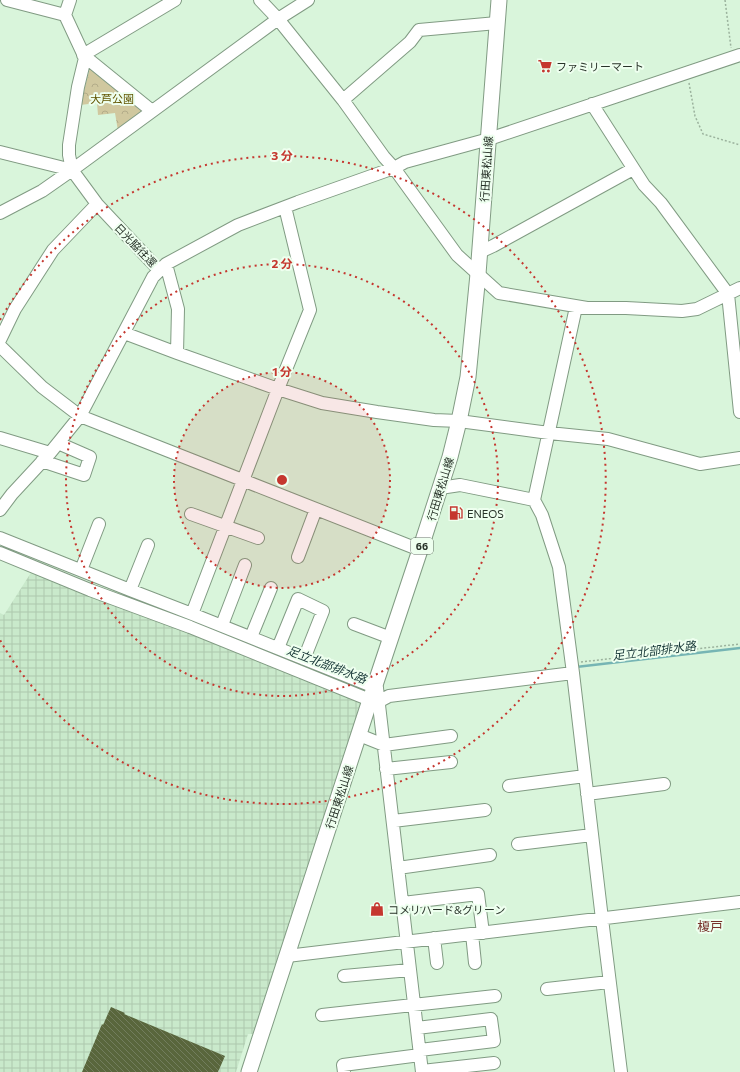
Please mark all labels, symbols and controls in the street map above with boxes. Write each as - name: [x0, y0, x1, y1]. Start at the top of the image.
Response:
- supermarket icon: ファミリーマート: [537, 58, 553, 74]
- place label: ファミリーマート: [556, 60, 644, 73]
- park label: 大芦公園: [90, 92, 134, 105]
- street label: 行田東松山線: [477, 136, 495, 202]
- text: 3 分: [271, 148, 293, 162]
- street label: 日光脇往還: [112, 221, 160, 269]
- text: 2 分: [271, 256, 293, 270]
- text: 1 分: [272, 364, 292, 378]
- street label: 行田東松山線: [424, 456, 456, 522]
- centre of rings: [275, 473, 289, 487]
- fuel station icon: ENEOS: [448, 505, 464, 521]
- place label: ENEOS: [467, 507, 504, 520]
- road number: 66: [411, 538, 433, 554]
- water label: 足立北部排水路: [611, 638, 698, 662]
- water label: 足立北部排水路: [285, 642, 370, 686]
- street label: 行田東松山線: [323, 764, 355, 830]
- shop icon: コメリハード&グリーン: [369, 901, 385, 917]
- place label: コメリハード&グリーン: [388, 903, 506, 916]
- district label: 榎戸: [697, 918, 723, 934]

